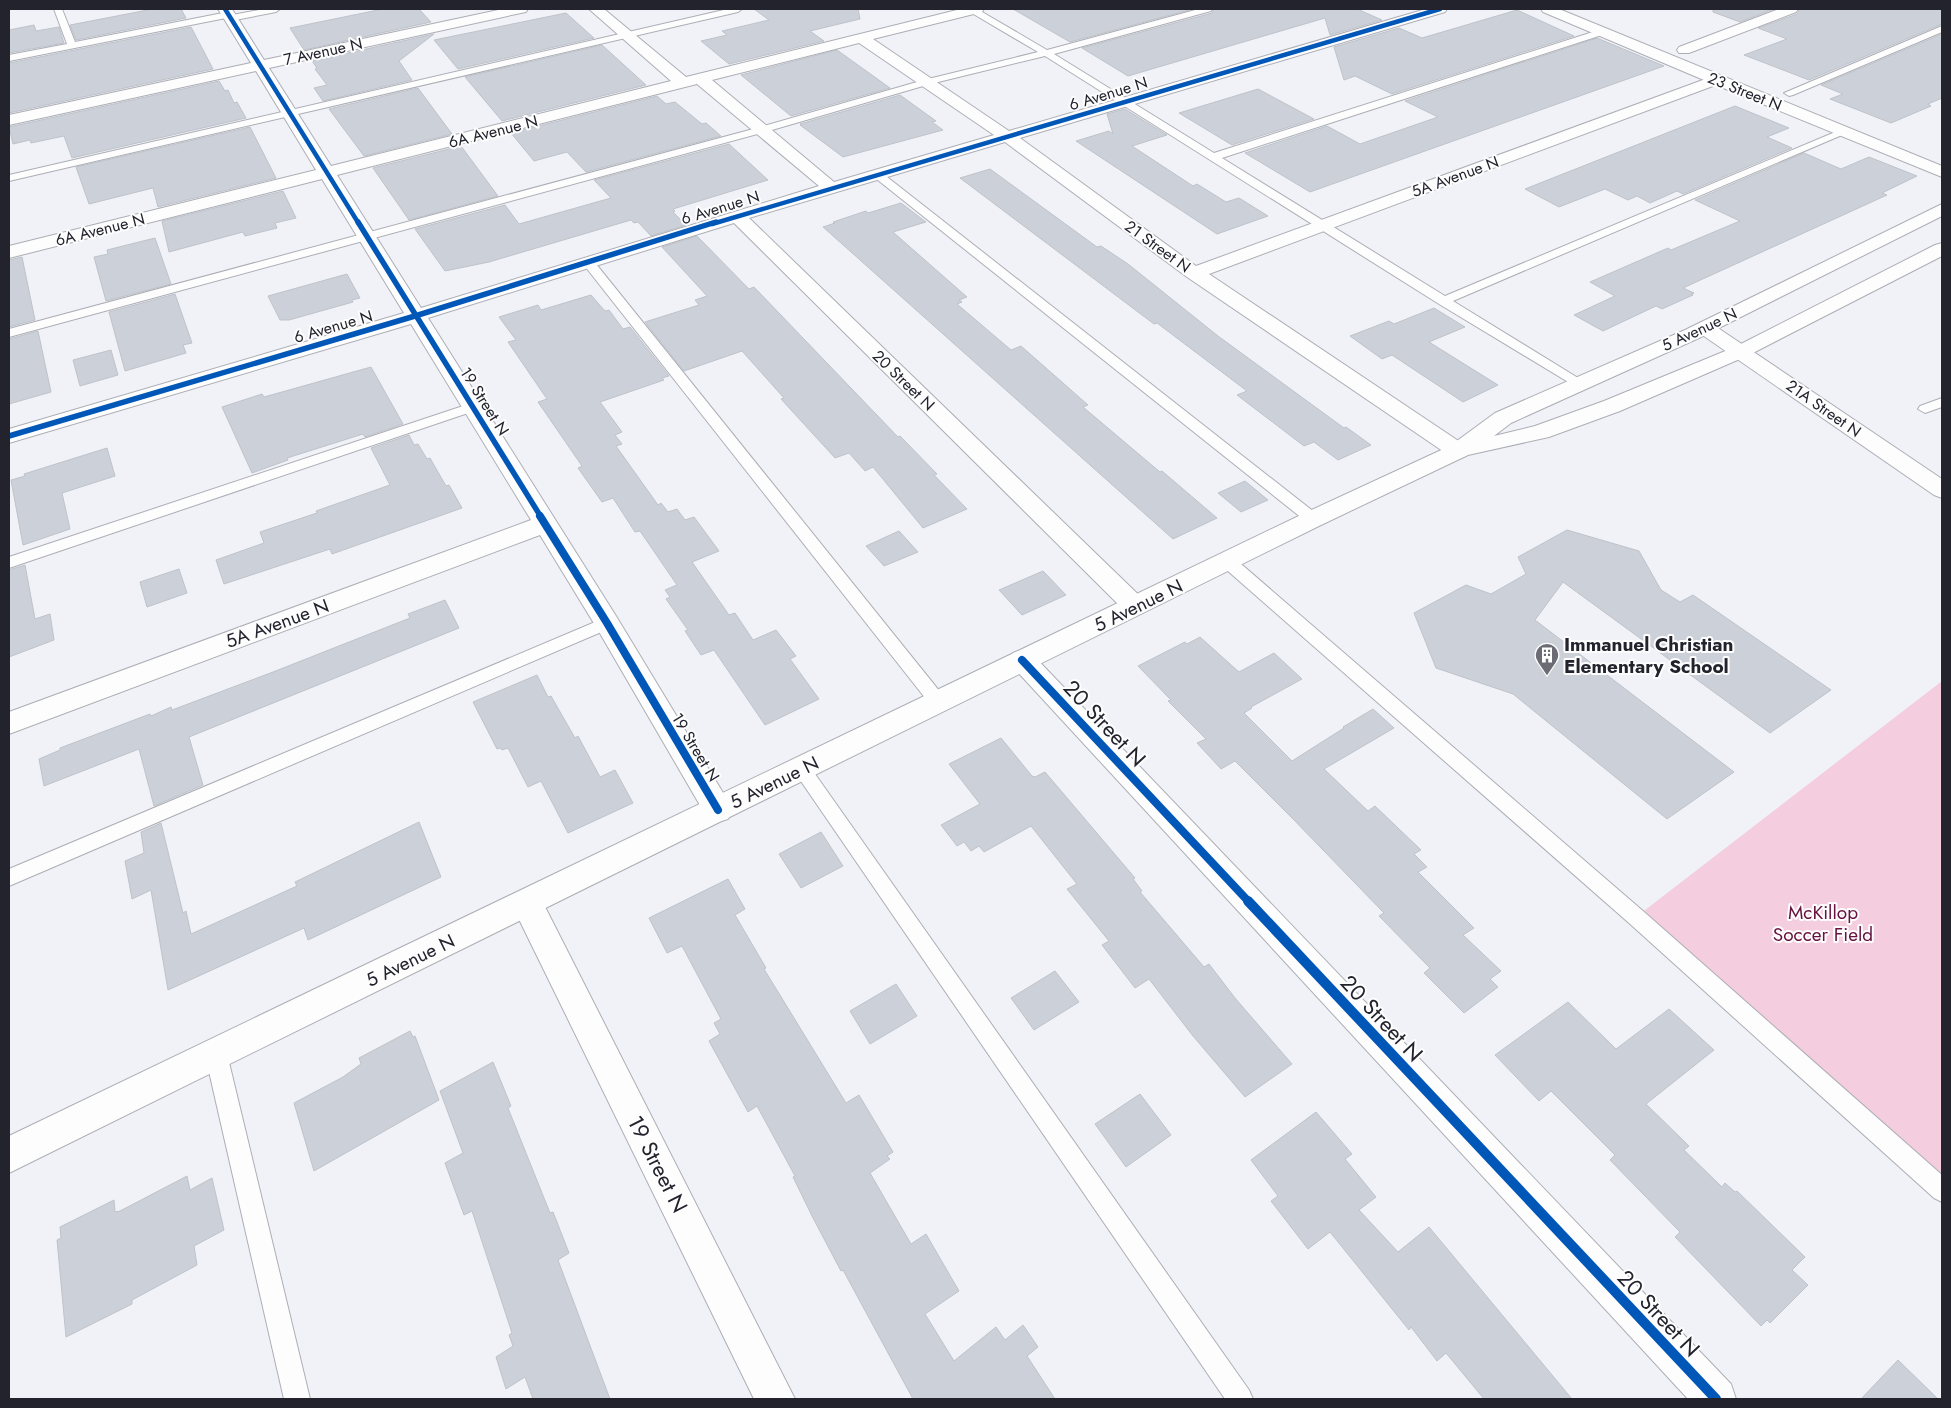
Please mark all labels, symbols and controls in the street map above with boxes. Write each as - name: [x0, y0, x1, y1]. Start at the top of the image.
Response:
- street label: 7 Avenue N: [281, 32, 365, 71]
- street label: 23 Street N: [1704, 66, 1785, 117]
- street label: 6 Avenue N: [1066, 71, 1150, 116]
- street label: 6A Avenue N: [446, 109, 540, 154]
- street label: 5A Avenue N: [1408, 150, 1502, 203]
- street label: 6 Avenue N: [678, 185, 762, 230]
- street label: 6A Avenue N: [53, 207, 147, 252]
- street label: 21 Street N: [1120, 215, 1195, 278]
- street label: 5 Avenue N: [1658, 302, 1741, 357]
- street label: 6 Avenue N: [291, 304, 375, 349]
- street label: 20 Street N: [867, 345, 940, 416]
- street label: 19 Street N: [455, 363, 515, 440]
- street label: 21A Street N: [1781, 374, 1866, 443]
- street label: 5 Avenue N: [1089, 572, 1187, 639]
- street label: 5A Avenue N: [222, 592, 333, 655]
- place label: Immanuel Christian Elementary School: [1564, 631, 1733, 680]
- building icon: Immanuel Christian Elementary School: [1534, 642, 1560, 676]
- street label: 20 Street N: [1056, 672, 1154, 774]
- street label: 19 Street N: [666, 709, 725, 786]
- street label: 5 Avenue N: [725, 749, 823, 816]
- park label: McKillop Soccer Field: [1773, 899, 1873, 948]
- street label: 5 Avenue N: [361, 927, 459, 994]
- street label: 20 Street N: [1333, 967, 1431, 1069]
- street label: 19 Street N: [620, 1110, 696, 1218]
- street label: 20 Street N: [1610, 1262, 1708, 1364]

